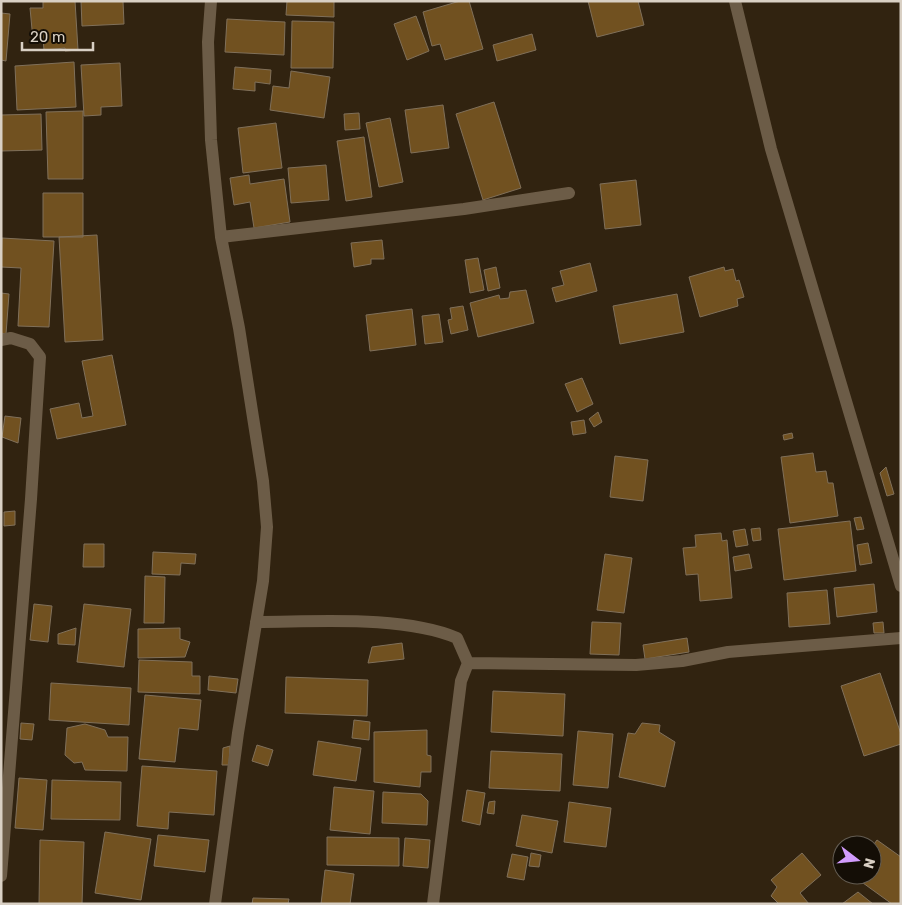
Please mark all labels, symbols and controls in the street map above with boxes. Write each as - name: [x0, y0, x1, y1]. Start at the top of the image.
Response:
- scale bar: [22, 20, 94, 52]
- text: 20 m: [30, 28, 65, 46]
- north arrow: [832, 835, 882, 885]
- text: N: [859, 856, 879, 871]

